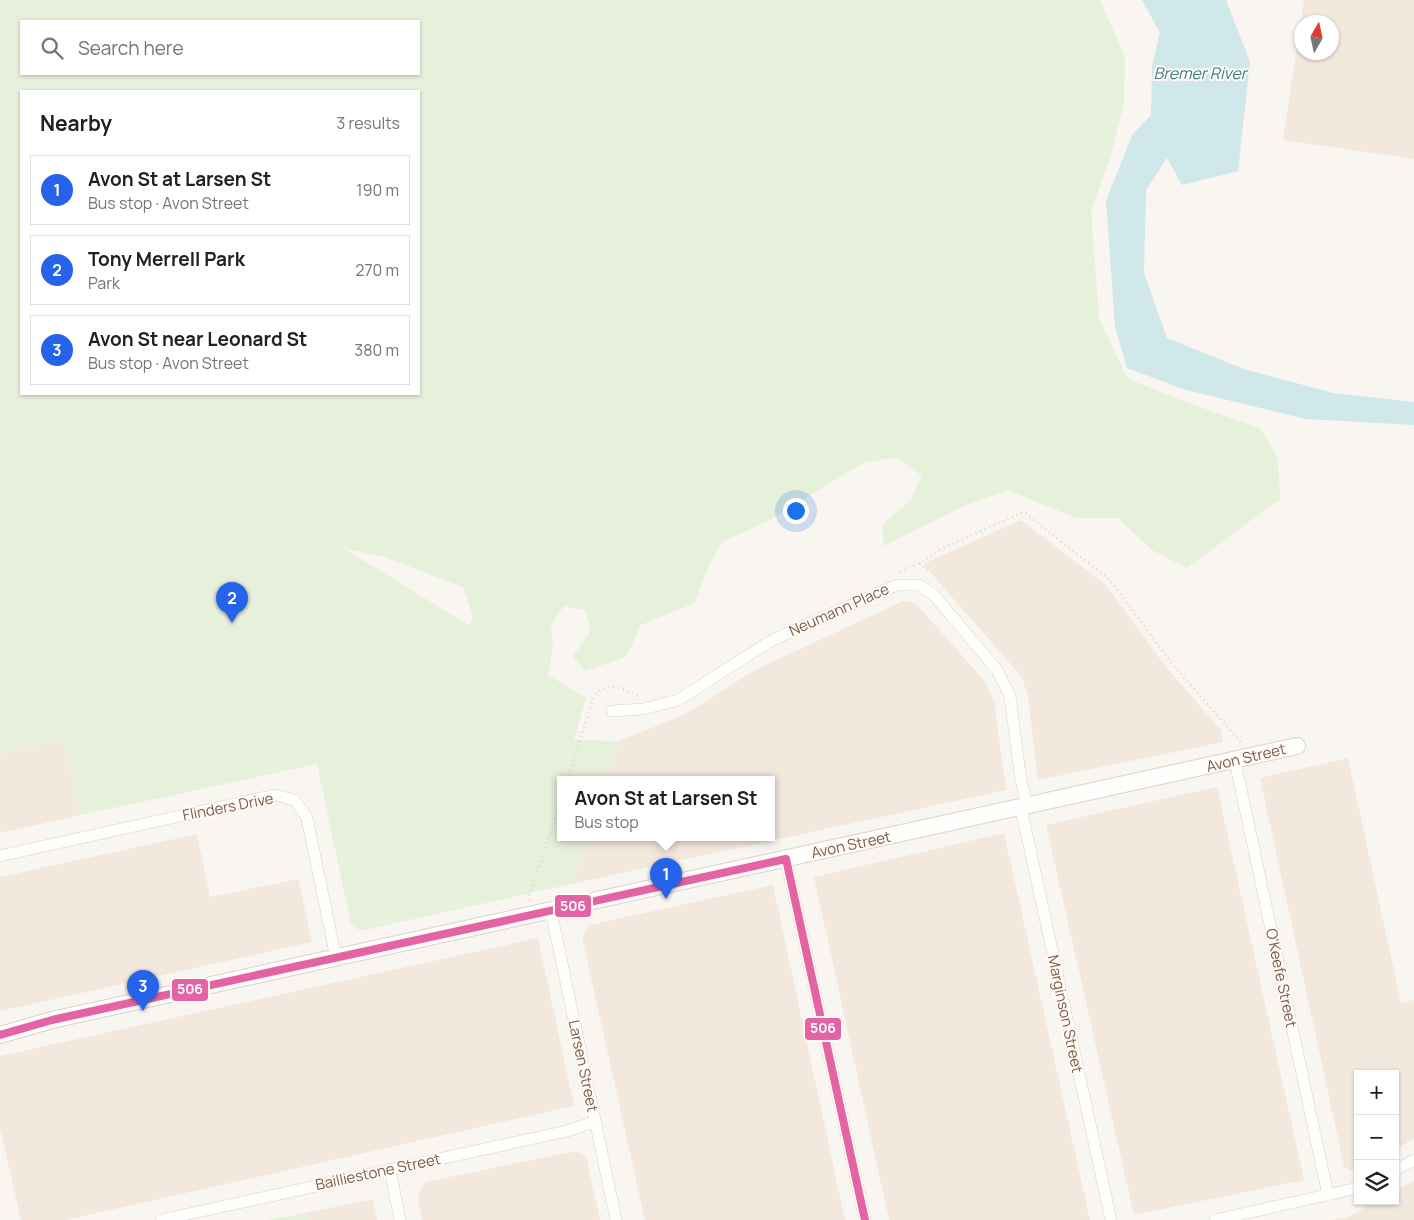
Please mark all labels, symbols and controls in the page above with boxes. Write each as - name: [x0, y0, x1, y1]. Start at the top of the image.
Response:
- north arrow: [1294, 15, 1339, 60]
- search box: [20, 20, 420, 75]
- icon: search: [38, 34, 66, 62]
- text: Search here: [78, 35, 184, 61]
- water label: Bremer River: [1153, 62, 1249, 84]
- text: Nearby: [40, 109, 112, 137]
- text: 3 results: [337, 112, 400, 134]
- text: Avon St at Larsen St: [88, 166, 271, 192]
- text: 1: [53, 179, 61, 201]
- text: 190 m: [356, 179, 399, 201]
- text: Bus stop · Avon Street: [88, 192, 249, 214]
- text: Tony Merrell Park: [88, 246, 245, 272]
- text: 2: [52, 259, 62, 281]
- text: 270 m: [355, 259, 399, 281]
- text: Park: [88, 272, 120, 294]
- text: Avon St near Leonard St: [88, 326, 307, 352]
- text: 3: [52, 339, 62, 361]
- text: 380 m: [354, 339, 399, 361]
- text: Bus stop · Avon Street: [88, 352, 249, 374]
- your location: [783, 498, 809, 524]
- street label: Neumann Place: [785, 578, 892, 641]
- pin: 2: [216, 582, 248, 623]
- street label: Avon Street: [1204, 738, 1288, 777]
- popup: [557, 776, 775, 841]
- text: Avon St at Larsen St: [574, 785, 758, 811]
- street label: Flinders Drive: [181, 787, 275, 826]
- text: Bus stop: [574, 811, 639, 833]
- street label: Avon Street: [809, 826, 893, 863]
- pin: 1: [650, 858, 682, 899]
- line badge: 506: [554, 894, 592, 918]
- text: 506: [560, 896, 586, 915]
- street label: O'Keefe Street: [1261, 926, 1302, 1029]
- street label: Marginson Street: [1043, 953, 1088, 1075]
- pin: 3: [127, 970, 159, 1011]
- line badge: 506: [171, 978, 209, 1002]
- text: 506: [177, 979, 203, 998]
- line badge: 506: [804, 1017, 842, 1041]
- street label: Larsen Street: [564, 1018, 603, 1114]
- text: 506: [810, 1018, 836, 1037]
- map controls: [1354, 1070, 1399, 1205]
- button: +: [1354, 1070, 1399, 1115]
- button: −: [1354, 1115, 1399, 1160]
- street label: Bailliestone Street: [313, 1148, 442, 1195]
- button: layers: [1354, 1160, 1399, 1205]

